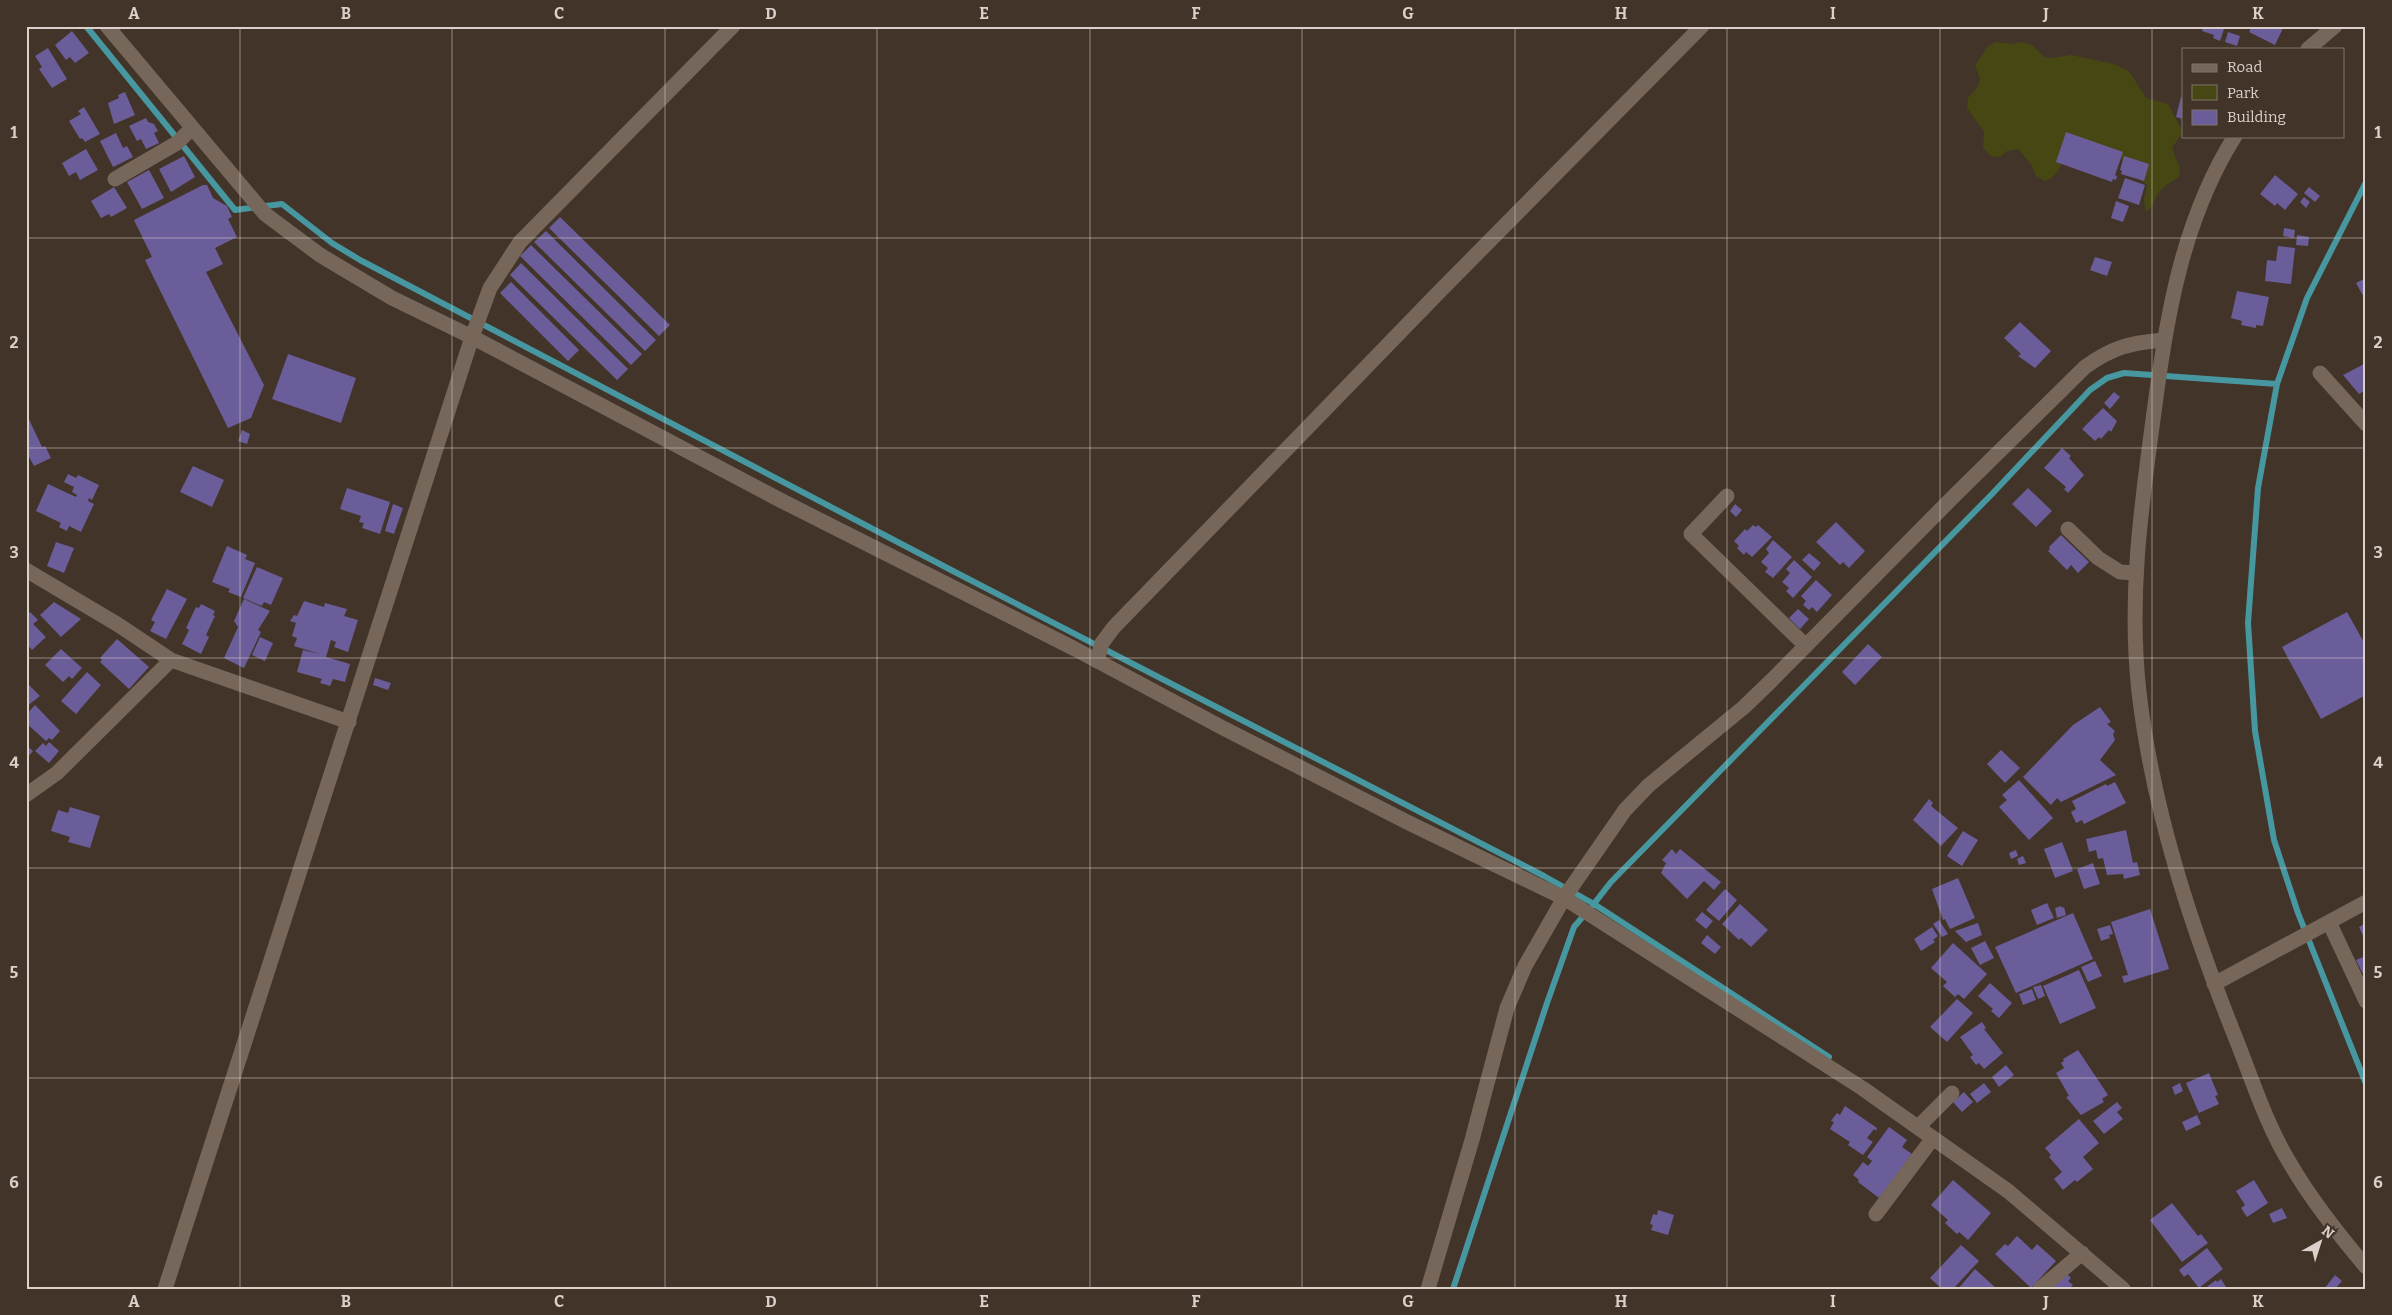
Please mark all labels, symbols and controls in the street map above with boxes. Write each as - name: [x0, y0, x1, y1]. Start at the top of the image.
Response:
- text: A: [128, 4, 140, 23]
- text: B: [341, 4, 351, 23]
- text: C: [554, 4, 564, 23]
- text: D: [765, 4, 777, 23]
- text: E: [979, 4, 989, 23]
- text: F: [1192, 4, 1201, 23]
- text: G: [1402, 4, 1414, 23]
- text: H: [1615, 4, 1628, 23]
- text: I: [1830, 4, 1836, 23]
- text: J: [2042, 4, 2049, 23]
- text: K: [2252, 4, 2264, 23]
- legend: [2182, 48, 2344, 138]
- text: Road: [2227, 58, 2262, 76]
- text: Park: [2227, 84, 2259, 102]
- text: Building: [2227, 108, 2286, 126]
- text: 1: [11, 123, 18, 142]
- text: 1: [2375, 123, 2382, 142]
- text: 2: [9, 333, 19, 352]
- text: 2: [2373, 333, 2383, 352]
- text: 3: [9, 543, 19, 562]
- text: 3: [2373, 543, 2383, 562]
- text: 4: [9, 753, 19, 772]
- text: 4: [2373, 753, 2383, 772]
- text: 5: [10, 963, 19, 982]
- text: 5: [2374, 963, 2383, 982]
- text: 6: [9, 1173, 19, 1192]
- text: 6: [2373, 1173, 2383, 1192]
- north arrow: [2294, 1218, 2344, 1268]
- text: N: [2318, 1222, 2338, 1242]
- text: A: [128, 1292, 140, 1311]
- text: B: [341, 1292, 351, 1311]
- text: C: [554, 1292, 564, 1311]
- text: D: [765, 1292, 777, 1311]
- text: E: [979, 1292, 989, 1311]
- text: F: [1192, 1292, 1201, 1311]
- text: G: [1402, 1292, 1414, 1311]
- text: H: [1615, 1292, 1628, 1311]
- text: I: [1830, 1292, 1836, 1311]
- text: J: [2042, 1292, 2049, 1311]
- text: K: [2252, 1292, 2264, 1311]

